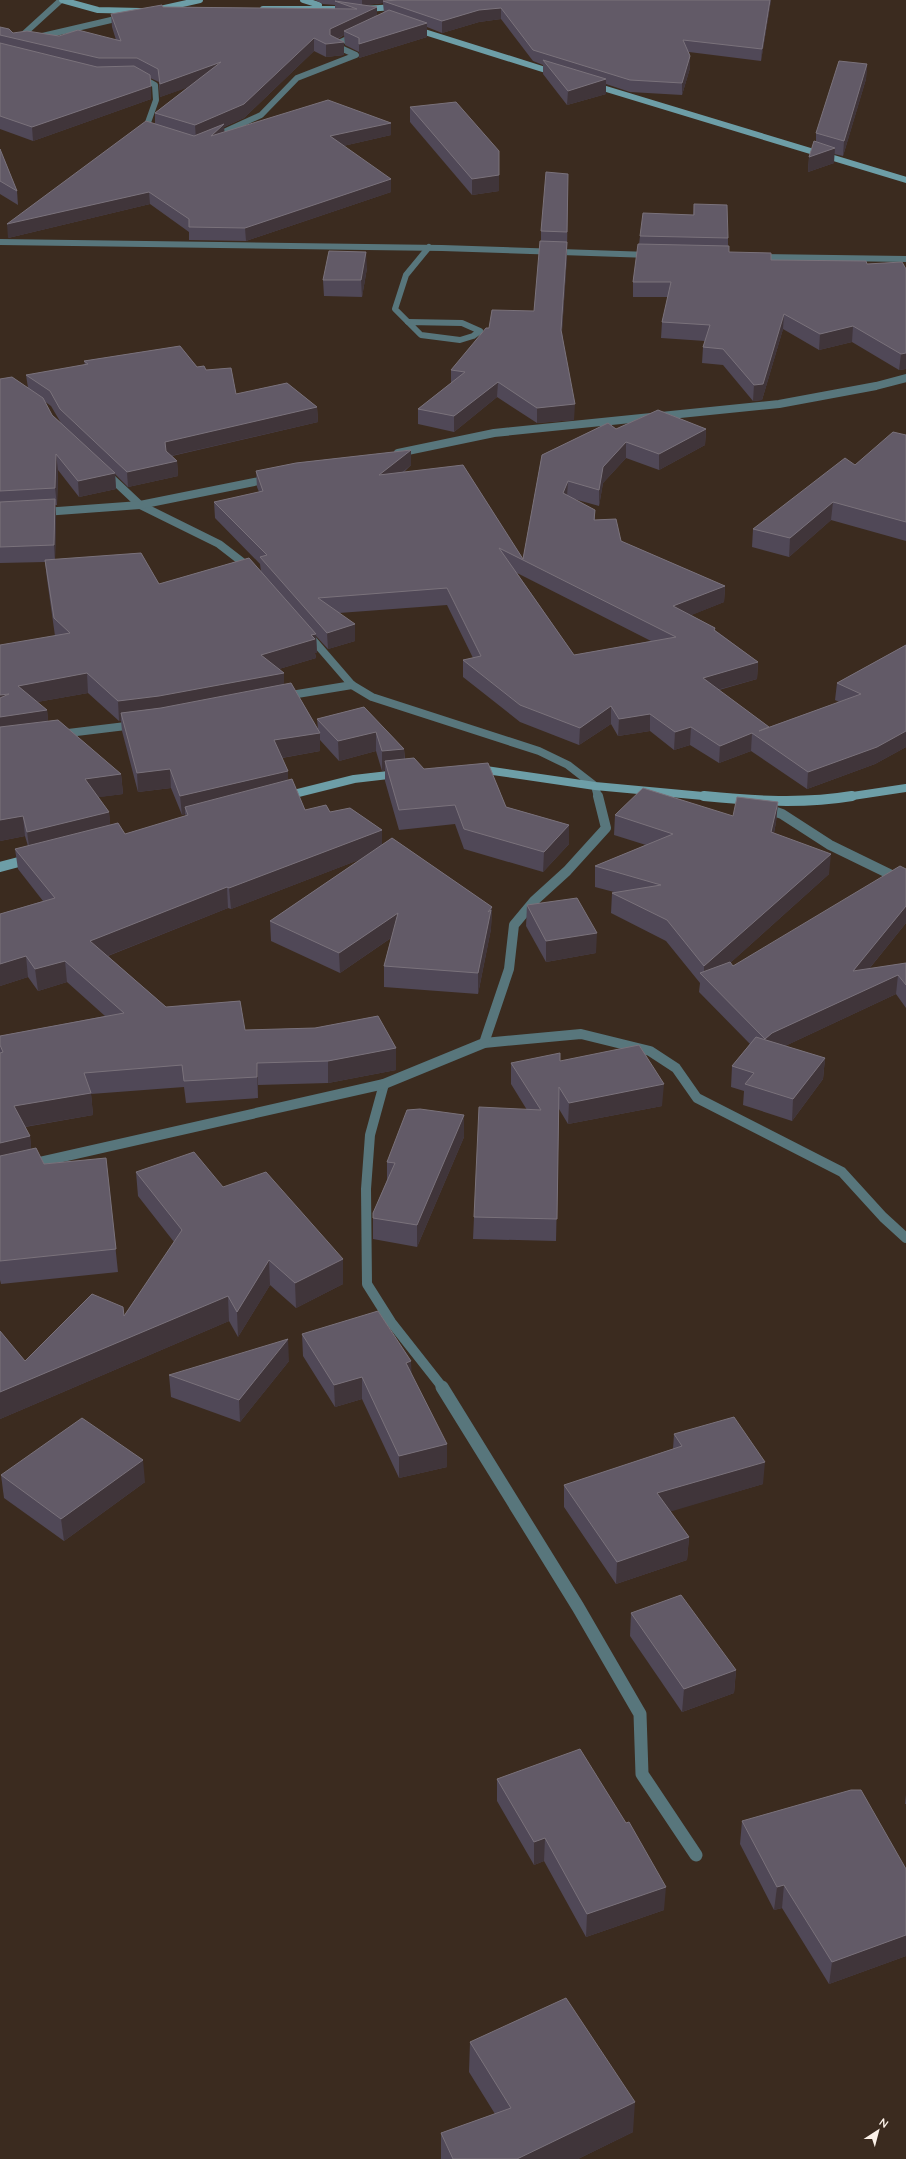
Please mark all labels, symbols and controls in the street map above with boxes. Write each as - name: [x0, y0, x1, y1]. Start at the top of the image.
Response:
- north arrow: [858, 2111, 898, 2151]
- text: N: [876, 2115, 891, 2131]

